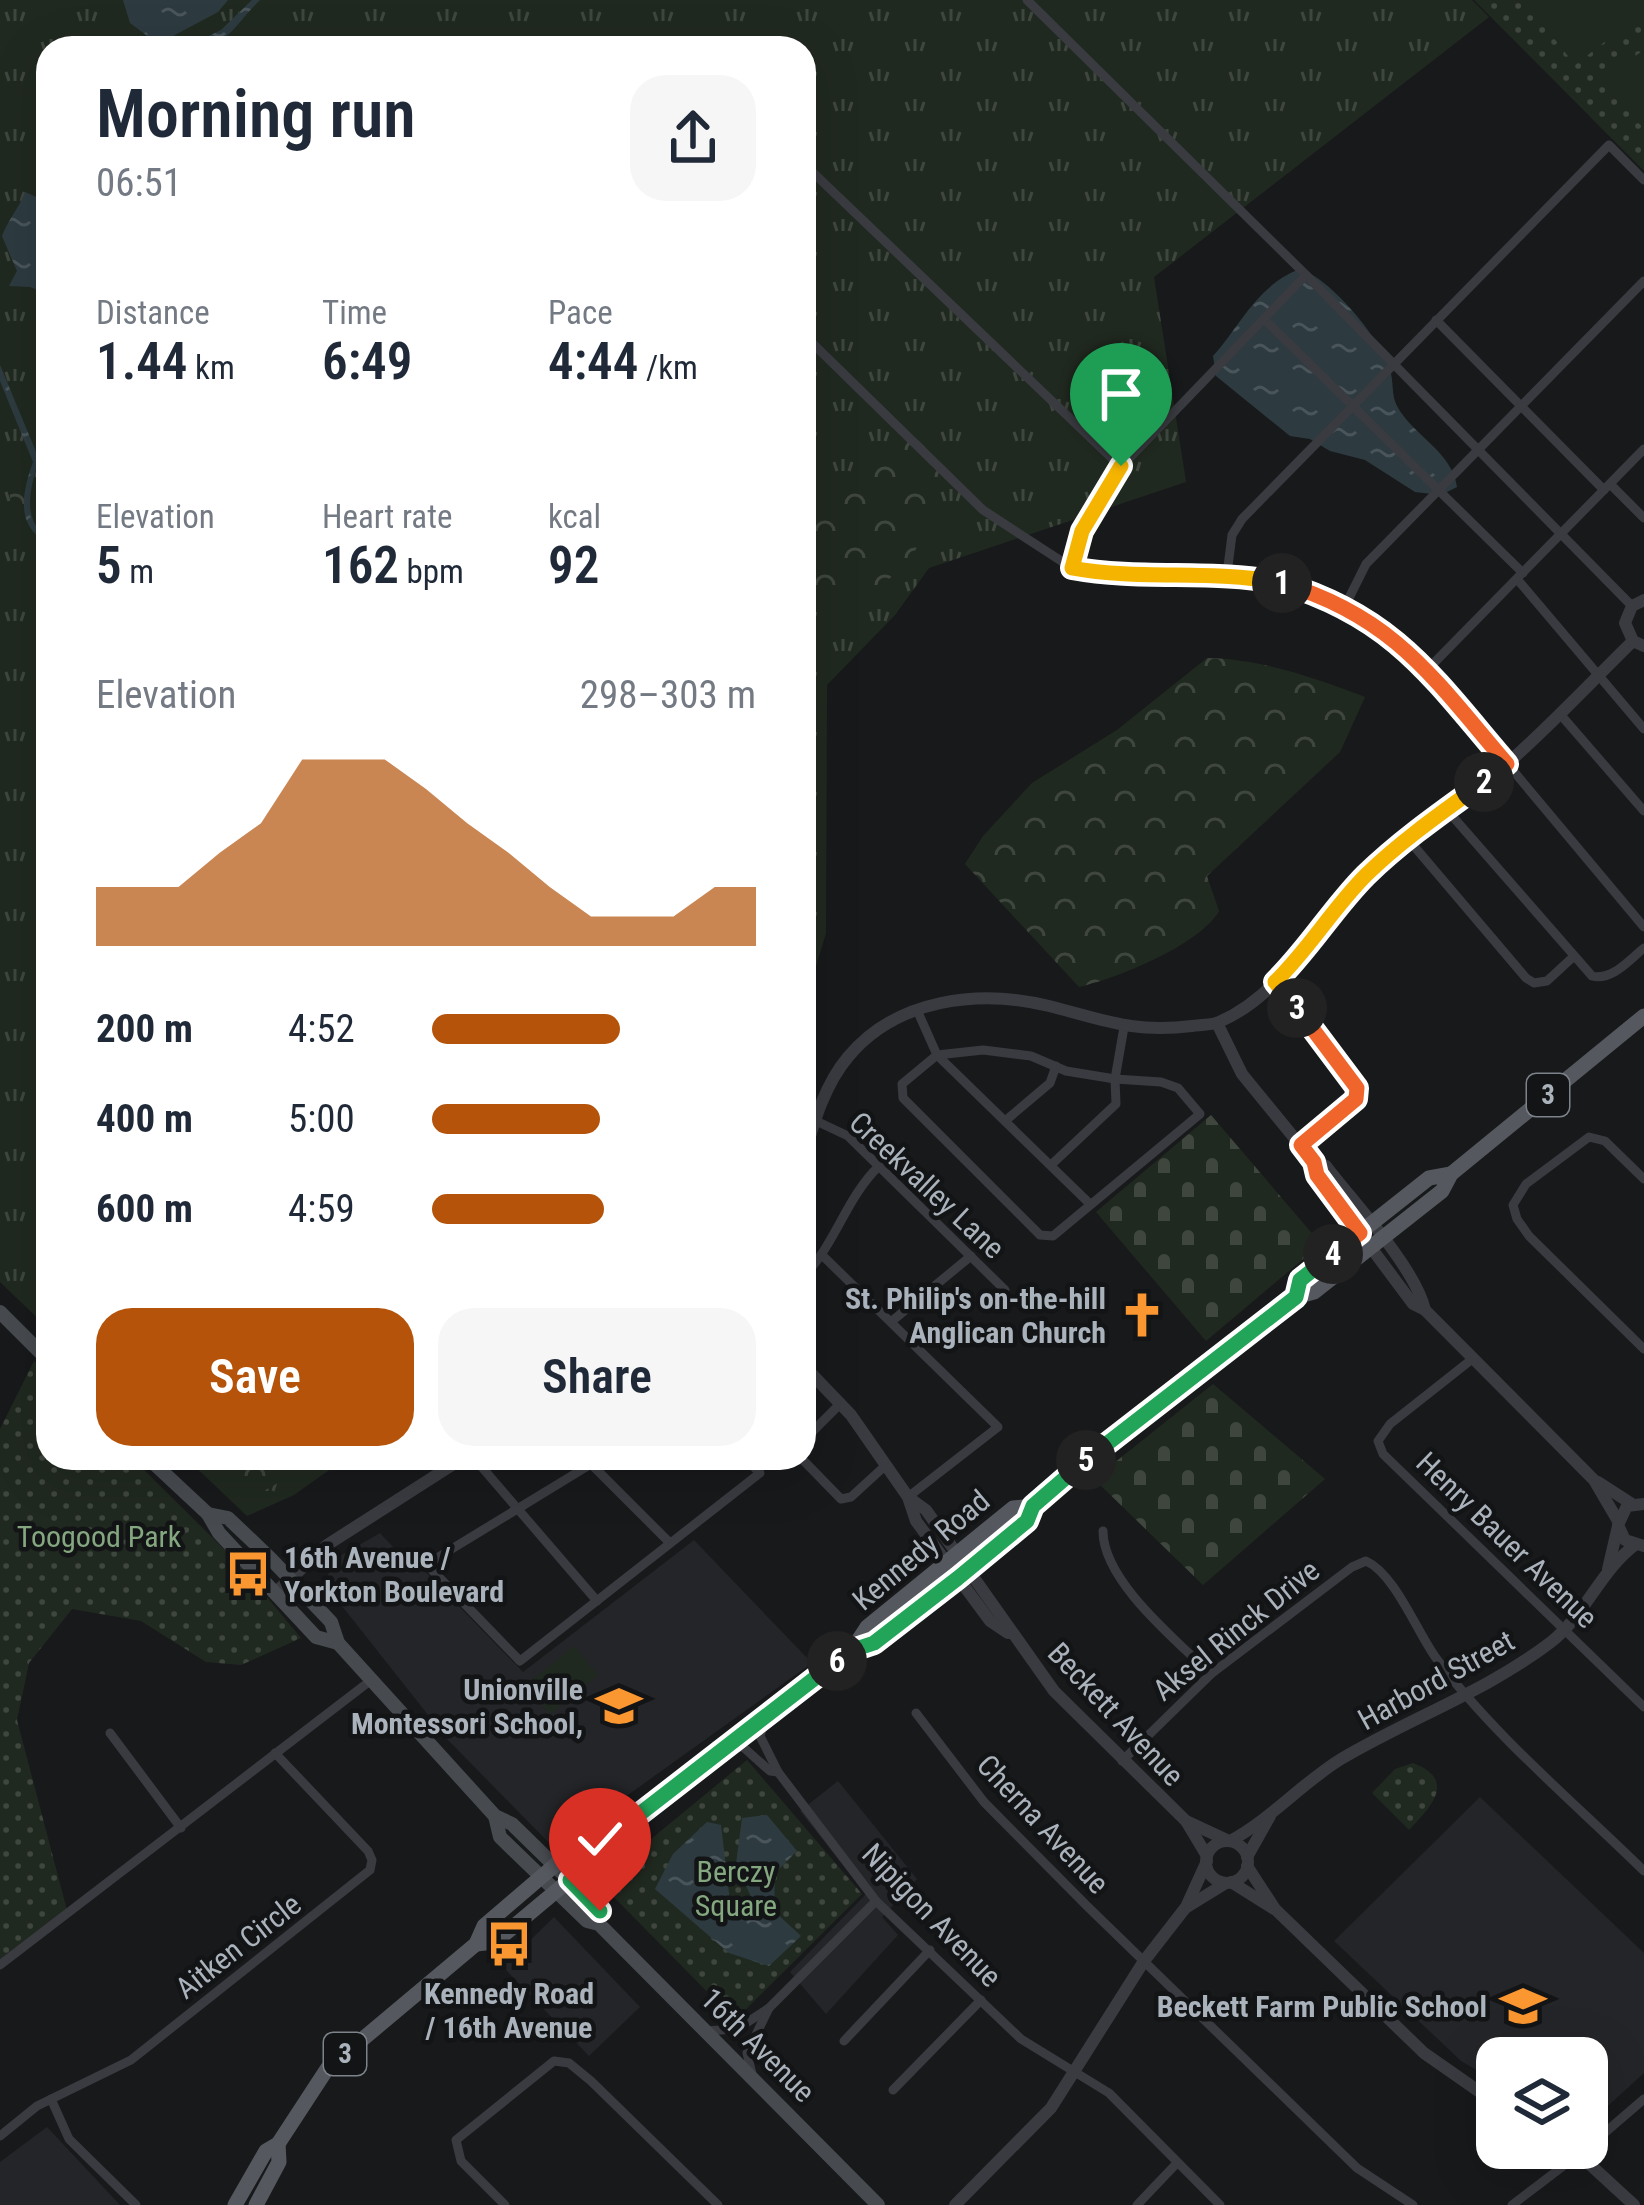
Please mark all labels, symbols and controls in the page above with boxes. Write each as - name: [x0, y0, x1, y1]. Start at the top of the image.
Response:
- button: share: [630, 75, 756, 201]
- text: Morning run: [96, 76, 416, 153]
- text: 06:51: [96, 160, 182, 206]
- text: Distance: [96, 293, 210, 332]
- text: Time: [322, 293, 387, 332]
- text: Pace: [548, 293, 613, 332]
- text: 1.44: [96, 332, 187, 391]
- text: 6:49: [322, 332, 412, 391]
- text: 4:44: [548, 332, 638, 391]
- pin: [1070, 343, 1172, 466]
- text: km: [187, 348, 235, 387]
- text: /km: [638, 348, 698, 387]
- icon: arrive: [1088, 361, 1154, 427]
- text: Elevation: [96, 497, 215, 536]
- text: Heart rate: [322, 497, 452, 536]
- text: kcal: [548, 497, 601, 536]
- text: 5: [96, 536, 122, 595]
- text: 162: [322, 536, 399, 595]
- text: 92: [548, 536, 599, 595]
- text: m: [122, 552, 154, 591]
- text: bpm: [399, 552, 464, 591]
- pin: 1: [1252, 553, 1312, 613]
- text: 1: [1274, 563, 1290, 602]
- text: Elevation: [96, 672, 236, 718]
- text: 298–303 m: [580, 672, 756, 718]
- pin: 2: [1454, 752, 1514, 812]
- text: 2: [1476, 762, 1492, 801]
- pin: 3: [1267, 978, 1327, 1038]
- text: 3: [1289, 988, 1305, 1027]
- text: 200 m: [96, 1006, 193, 1052]
- text: 4:52: [288, 1006, 355, 1052]
- road number: 3: [1527, 1074, 1569, 1116]
- text: 400 m: [96, 1096, 193, 1142]
- text: 5:00: [288, 1096, 355, 1142]
- street label: Creekvalley Lane: [842, 1104, 1012, 1266]
- text: 600 m: [96, 1186, 193, 1232]
- text: 4:59: [288, 1186, 355, 1232]
- pin: 4: [1303, 1224, 1363, 1284]
- text: 4: [1325, 1234, 1341, 1273]
- place label: St. Philip's on-the-hill Anglican Church: [845, 1281, 1106, 1350]
- church icon: St. Philip's on-the-hill Anglican Church: [1117, 1290, 1167, 1340]
- button: Save: [96, 1308, 414, 1446]
- button: Share: [438, 1308, 756, 1446]
- pin: 5: [1056, 1430, 1116, 1490]
- text: 5: [1078, 1440, 1094, 1479]
- street label: Henry Bauer Avenue: [1409, 1445, 1605, 1635]
- street label: Kennedy Road: [846, 1483, 996, 1617]
- park label: Toogood Park: [17, 1519, 182, 1554]
- place label: 16th Avenue / Yorkton Boulevard: [284, 1540, 504, 1609]
- bus stop icon: 16th Avenue / Yorkton Boulevard: [223, 1549, 273, 1599]
- street label: Aksel Rinck Drive: [1146, 1552, 1326, 1708]
- street label: Harbord Street: [1352, 1623, 1520, 1737]
- pin: 6: [807, 1631, 867, 1691]
- street label: Beckett Avenue: [1041, 1635, 1191, 1793]
- text: 6: [829, 1641, 845, 1680]
- place label: Unionville Montessori School,: [351, 1672, 583, 1741]
- school or university icon: Unionville Montessori School,: [594, 1681, 644, 1731]
- street label: Cherna Avenue: [970, 1747, 1116, 1901]
- pin: [549, 1788, 651, 1911]
- icon: check: [567, 1806, 633, 1872]
- street label: Nipigon Avenue: [855, 1836, 1009, 1994]
- park label: Berczy Square: [695, 1854, 777, 1923]
- street label: Aitken Circle: [168, 1886, 308, 2006]
- bus stop icon: Kennedy Road / 16th Avenue: [484, 1919, 534, 1969]
- place label: Kennedy Road / 16th Avenue: [424, 1976, 594, 2045]
- street label: 16th Avenue: [694, 1981, 822, 2109]
- school or university icon: Beckett Farm Public School: [1498, 1981, 1548, 2031]
- place label: Beckett Farm Public School: [1157, 1989, 1487, 2024]
- road number: 3: [324, 2033, 366, 2075]
- map controls: [1476, 2037, 1608, 2169]
- button: layers: [1476, 2037, 1608, 2169]

